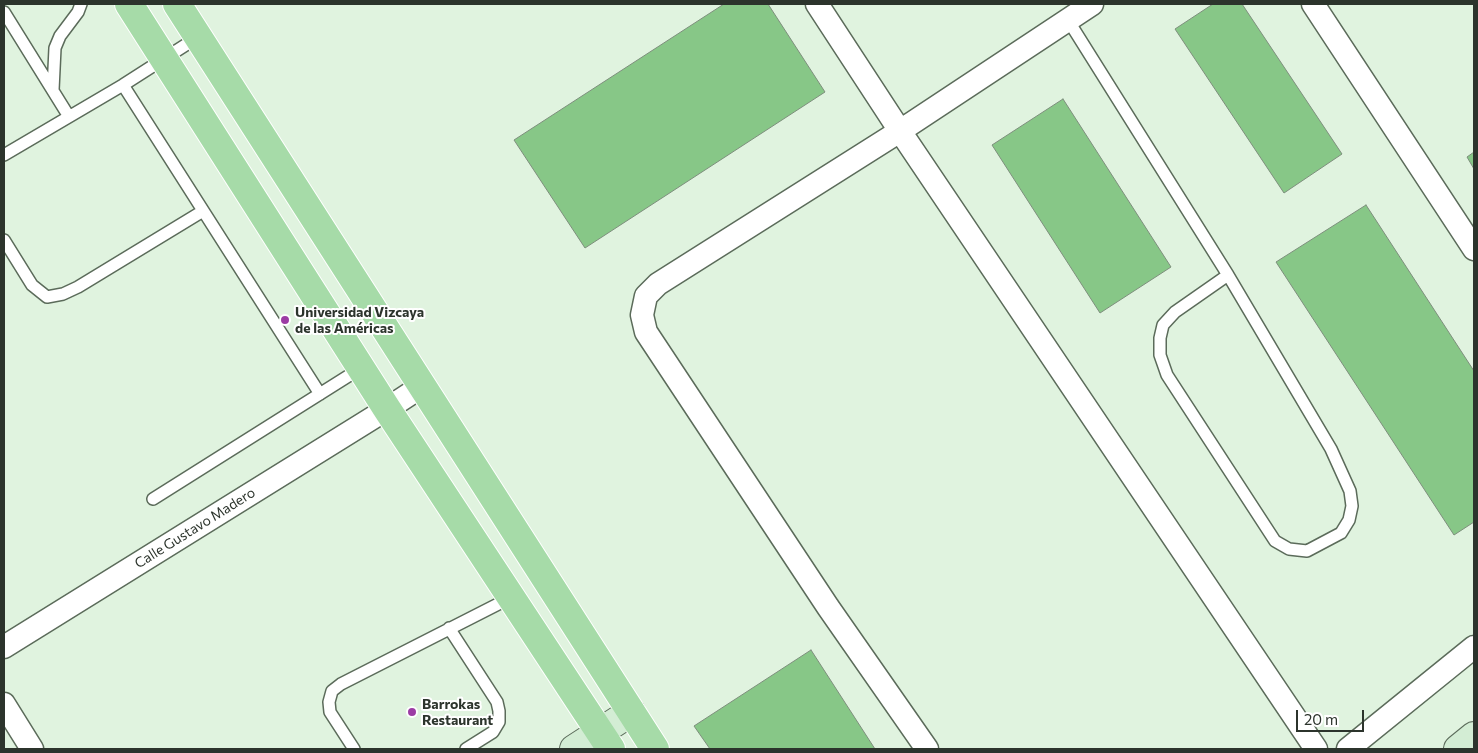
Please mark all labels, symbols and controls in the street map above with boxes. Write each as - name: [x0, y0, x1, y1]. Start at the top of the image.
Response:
- place label: Universidad Vizcaya de las Américas: [295, 304, 424, 336]
- marker: Universidad Vizcaya de las Américas: [279, 314, 291, 326]
- street label: Calle Gustavo Madero: [132, 484, 258, 572]
- place label: Barrokas Restaurant: [422, 696, 493, 729]
- scale bar: [1298, 700, 1366, 732]
- marker: Barrokas Restaurant: [406, 706, 418, 718]
- text: 20 m: [1304, 710, 1338, 728]

